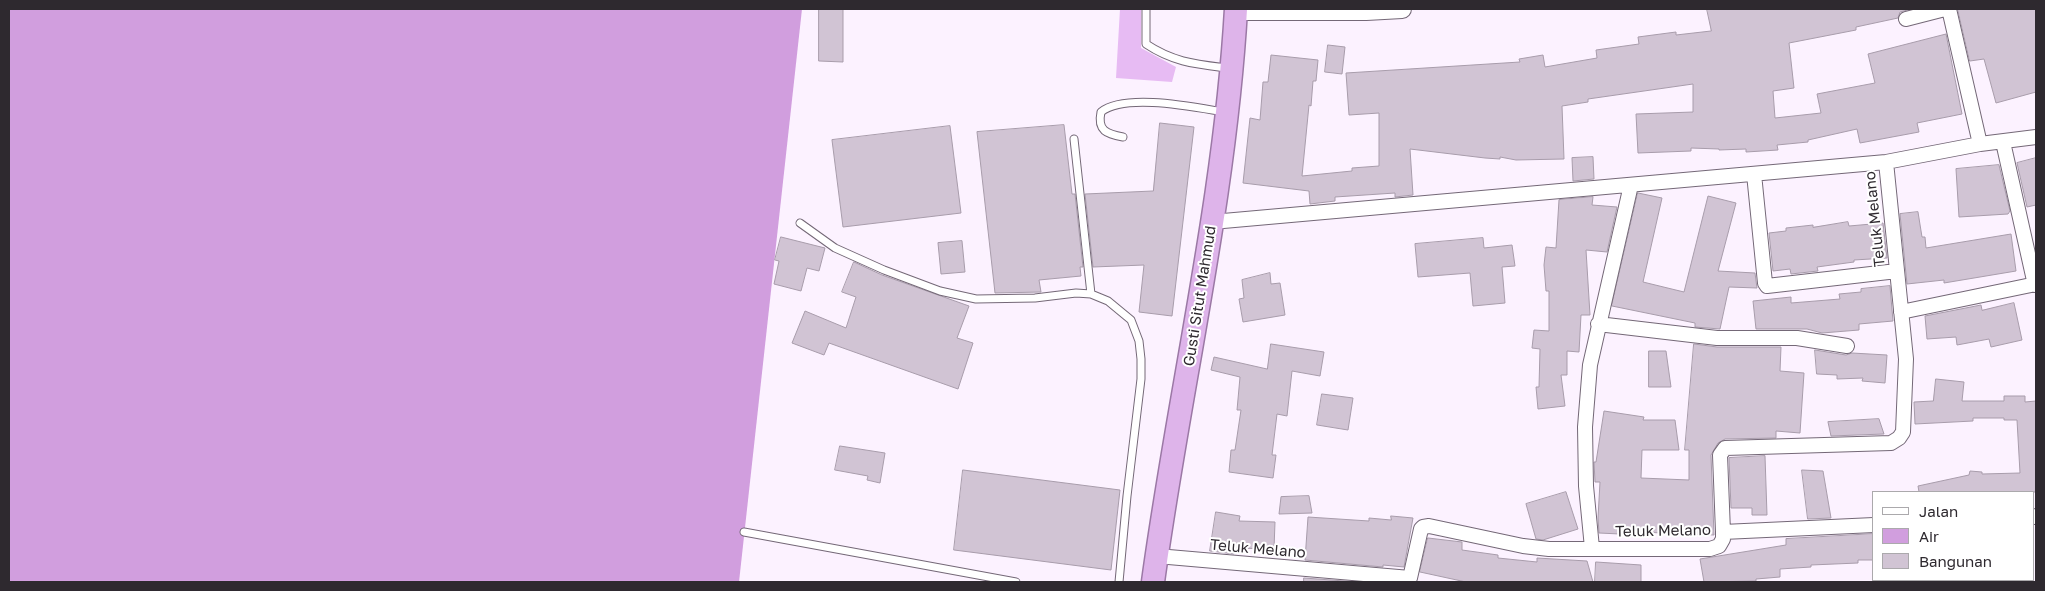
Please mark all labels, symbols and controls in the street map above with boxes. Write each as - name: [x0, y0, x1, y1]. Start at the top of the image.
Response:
- street label: Teluk Melano: [1861, 170, 1889, 268]
- street label: Gusti Situt Mahmud: [1180, 224, 1220, 368]
- legend: [1872, 491, 2035, 581]
- text: Jalan: [1919, 502, 1958, 520]
- street label: Teluk Melano: [1615, 521, 1711, 541]
- text: Air: [1919, 527, 1939, 545]
- street label: Teluk Melano: [1209, 536, 1307, 562]
- text: Bangunan: [1919, 552, 1992, 570]

